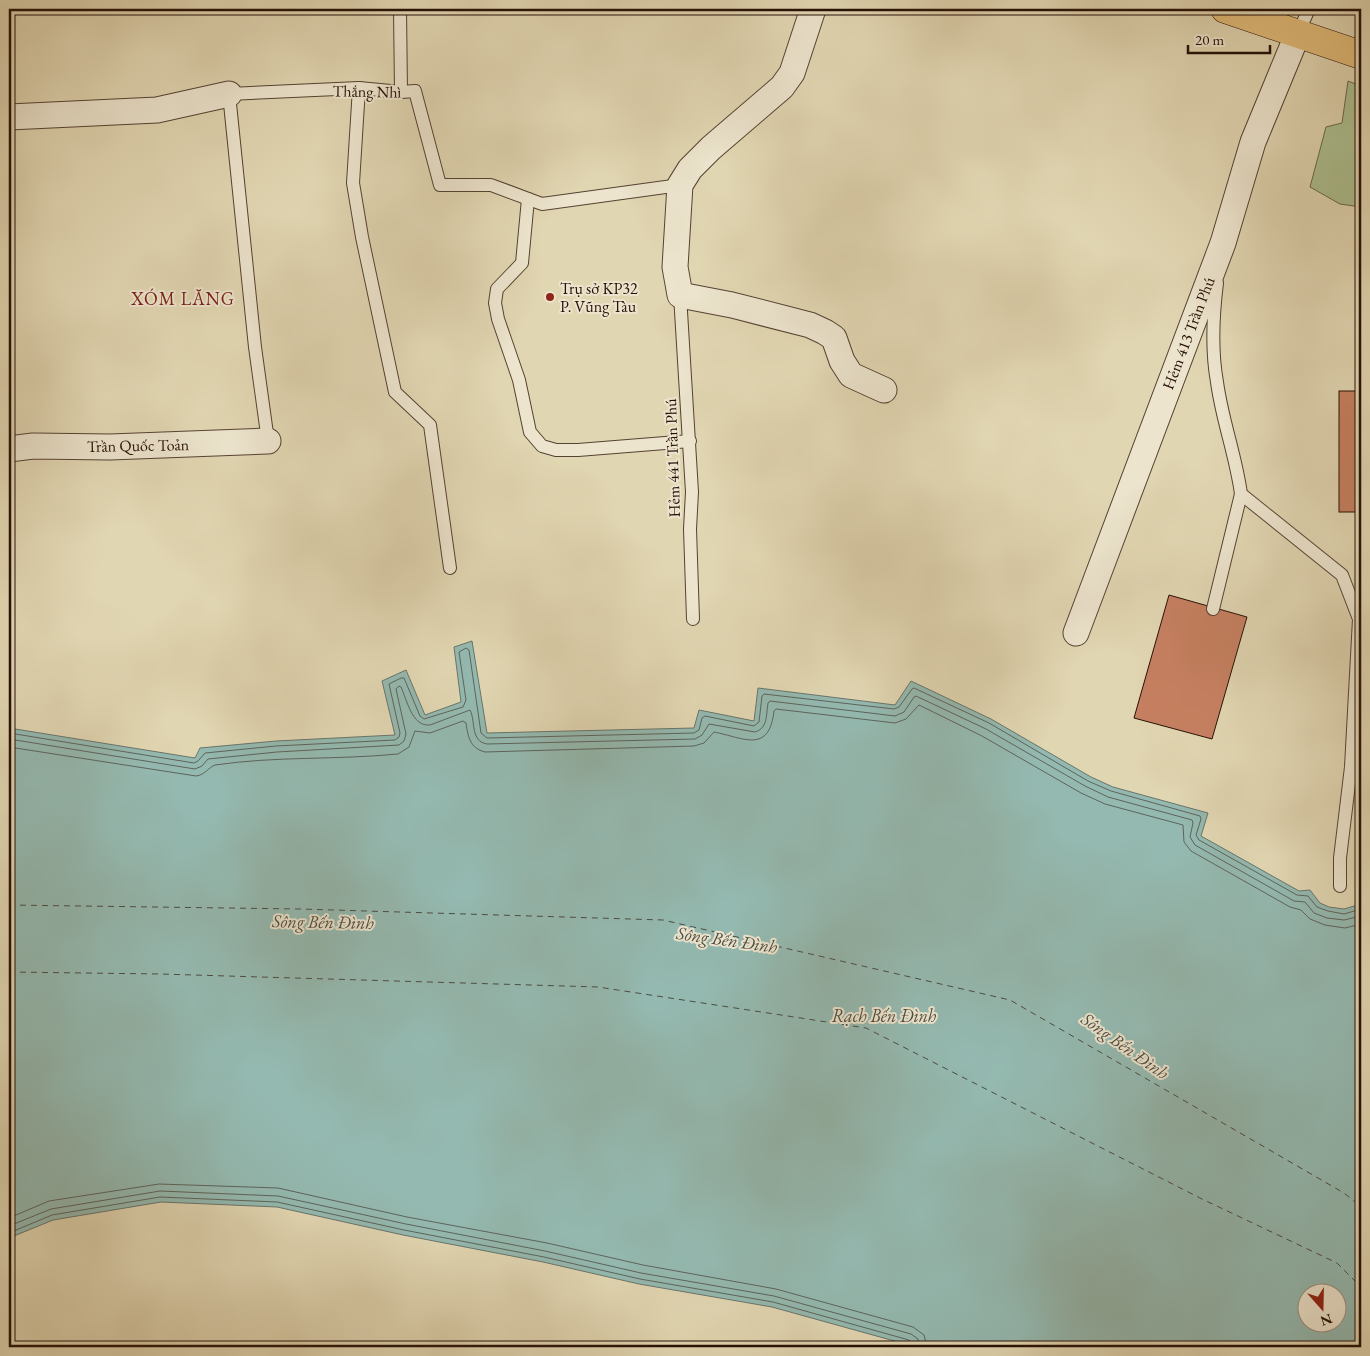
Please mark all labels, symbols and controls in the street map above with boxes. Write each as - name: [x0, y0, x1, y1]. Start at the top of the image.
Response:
- scale bar: [1188, 22, 1270, 54]
- text: 20 m: [1195, 30, 1224, 49]
- street label: Thắng Nhì: [332, 80, 402, 103]
- street label: Hẻm 413 Trần Phú: [1157, 273, 1220, 393]
- place label: Trụ sở KP32 P. Vũng Tàu: [560, 278, 638, 317]
- district label: XÓM LĂNG: [130, 287, 235, 310]
- marker: Trụ sở KP32 P. Vũng Tàu: [544, 291, 556, 303]
- street label: Hẻm 441 Trần Phú: [660, 398, 685, 518]
- street label: Trần Quốc Toản: [87, 434, 190, 457]
- water label: Sông Bến Đình: [271, 909, 374, 935]
- water label: Sông Bến Đình: [674, 921, 779, 959]
- water label: Rạch Bến Đình: [832, 1004, 937, 1027]
- water label: Sông Bến Đình: [1076, 1006, 1174, 1085]
- north arrow: [1298, 1284, 1348, 1334]
- text: N: [1317, 1310, 1335, 1331]

